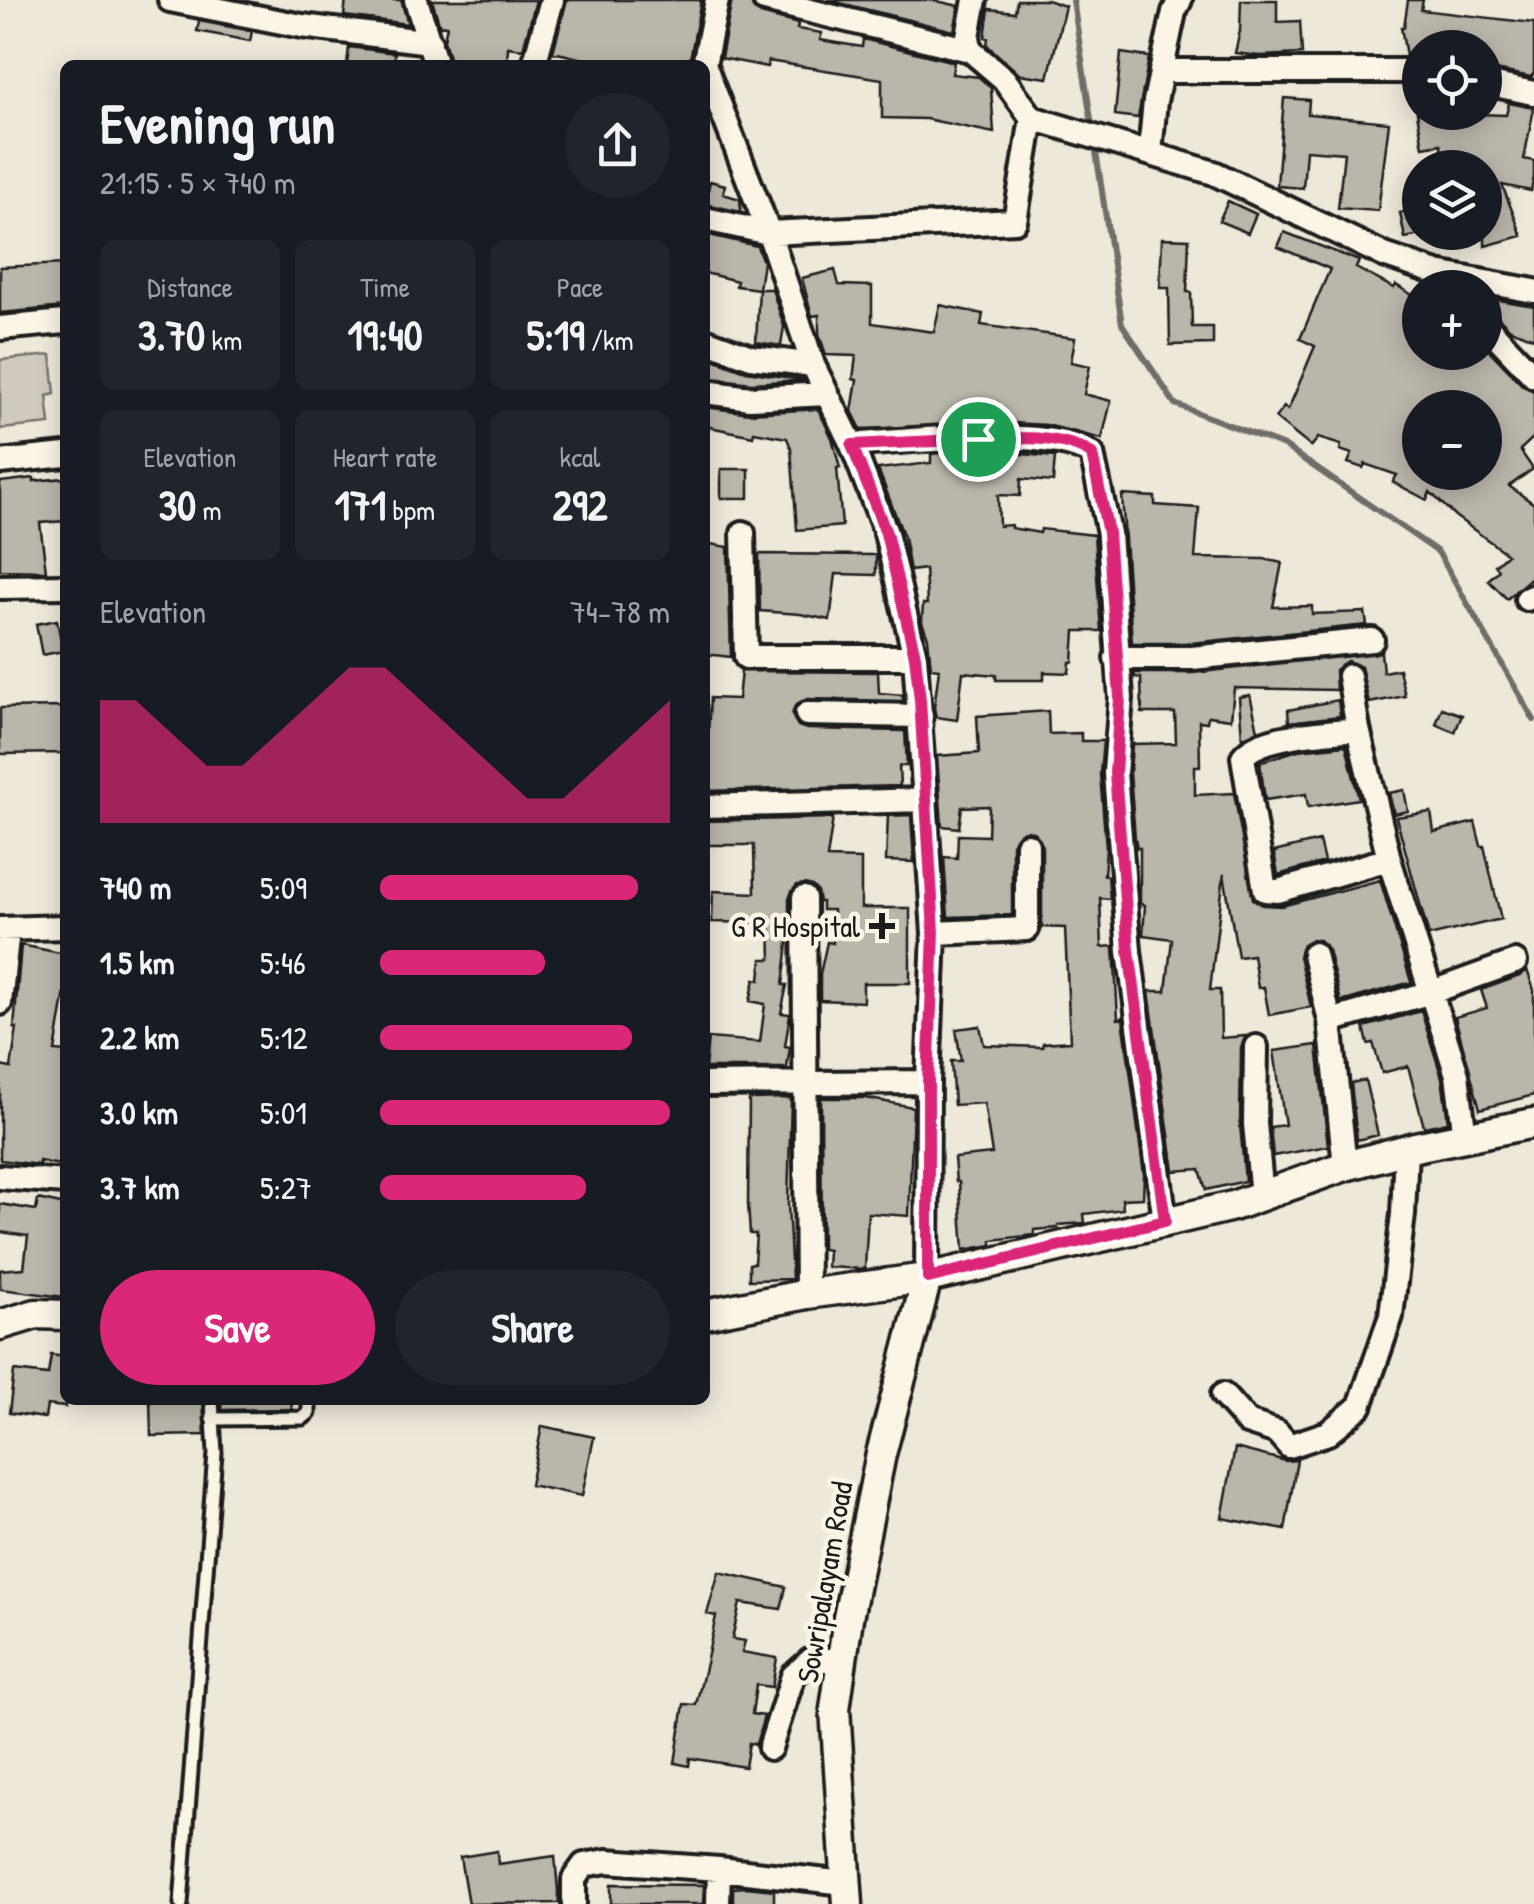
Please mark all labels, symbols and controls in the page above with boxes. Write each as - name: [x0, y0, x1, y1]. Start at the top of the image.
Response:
- map controls: [1402, 30, 1502, 490]
- button: locate: [1402, 30, 1502, 130]
- text: Evening run: [100, 86, 335, 160]
- button: share: [565, 93, 670, 198]
- button: layers: [1402, 150, 1502, 250]
- text: 21:15 · 5 × 740 m: [100, 161, 296, 204]
- text: Distance: [147, 268, 233, 306]
- text: Time: [360, 268, 410, 306]
- text: Pace: [557, 268, 603, 306]
- button: +: [1402, 270, 1502, 370]
- text: 3.70: [138, 306, 205, 363]
- text: 19:40: [348, 306, 422, 363]
- text: 5:19: [526, 306, 585, 363]
- text: km: [205, 321, 242, 359]
- text: /km: [585, 321, 634, 359]
- button: −: [1402, 390, 1502, 490]
- pin: [936, 397, 1021, 482]
- icon: arrive: [951, 412, 1006, 467]
- text: Elevation: [144, 438, 237, 476]
- text: Heart rate: [333, 438, 437, 476]
- text: kcal: [560, 438, 600, 476]
- text: 30: [158, 476, 196, 533]
- text: 171: [335, 476, 386, 533]
- text: 292: [553, 476, 607, 533]
- text: m: [196, 491, 222, 529]
- text: bpm: [386, 491, 435, 529]
- text: Elevation: [100, 590, 206, 633]
- text: 74–78 m: [570, 590, 670, 633]
- text: 740 m: [100, 866, 171, 909]
- text: 5:09: [260, 866, 307, 909]
- place label: G R Hospital: [731, 906, 860, 946]
- marker: G R Hospital: [869, 913, 895, 939]
- text: 1.5 km: [100, 941, 174, 984]
- text: 5:46: [260, 941, 306, 984]
- text: 2.2 km: [100, 1016, 179, 1059]
- text: 5:12: [260, 1016, 308, 1059]
- text: 3.0 km: [100, 1091, 178, 1134]
- text: 5:01: [260, 1091, 307, 1134]
- text: 3.7 km: [100, 1166, 179, 1209]
- text: 5:27: [260, 1166, 312, 1209]
- button: Save: [100, 1270, 375, 1385]
- button: Share: [395, 1270, 670, 1385]
- street label: Sowripalayam Road: [787, 1478, 861, 1686]

